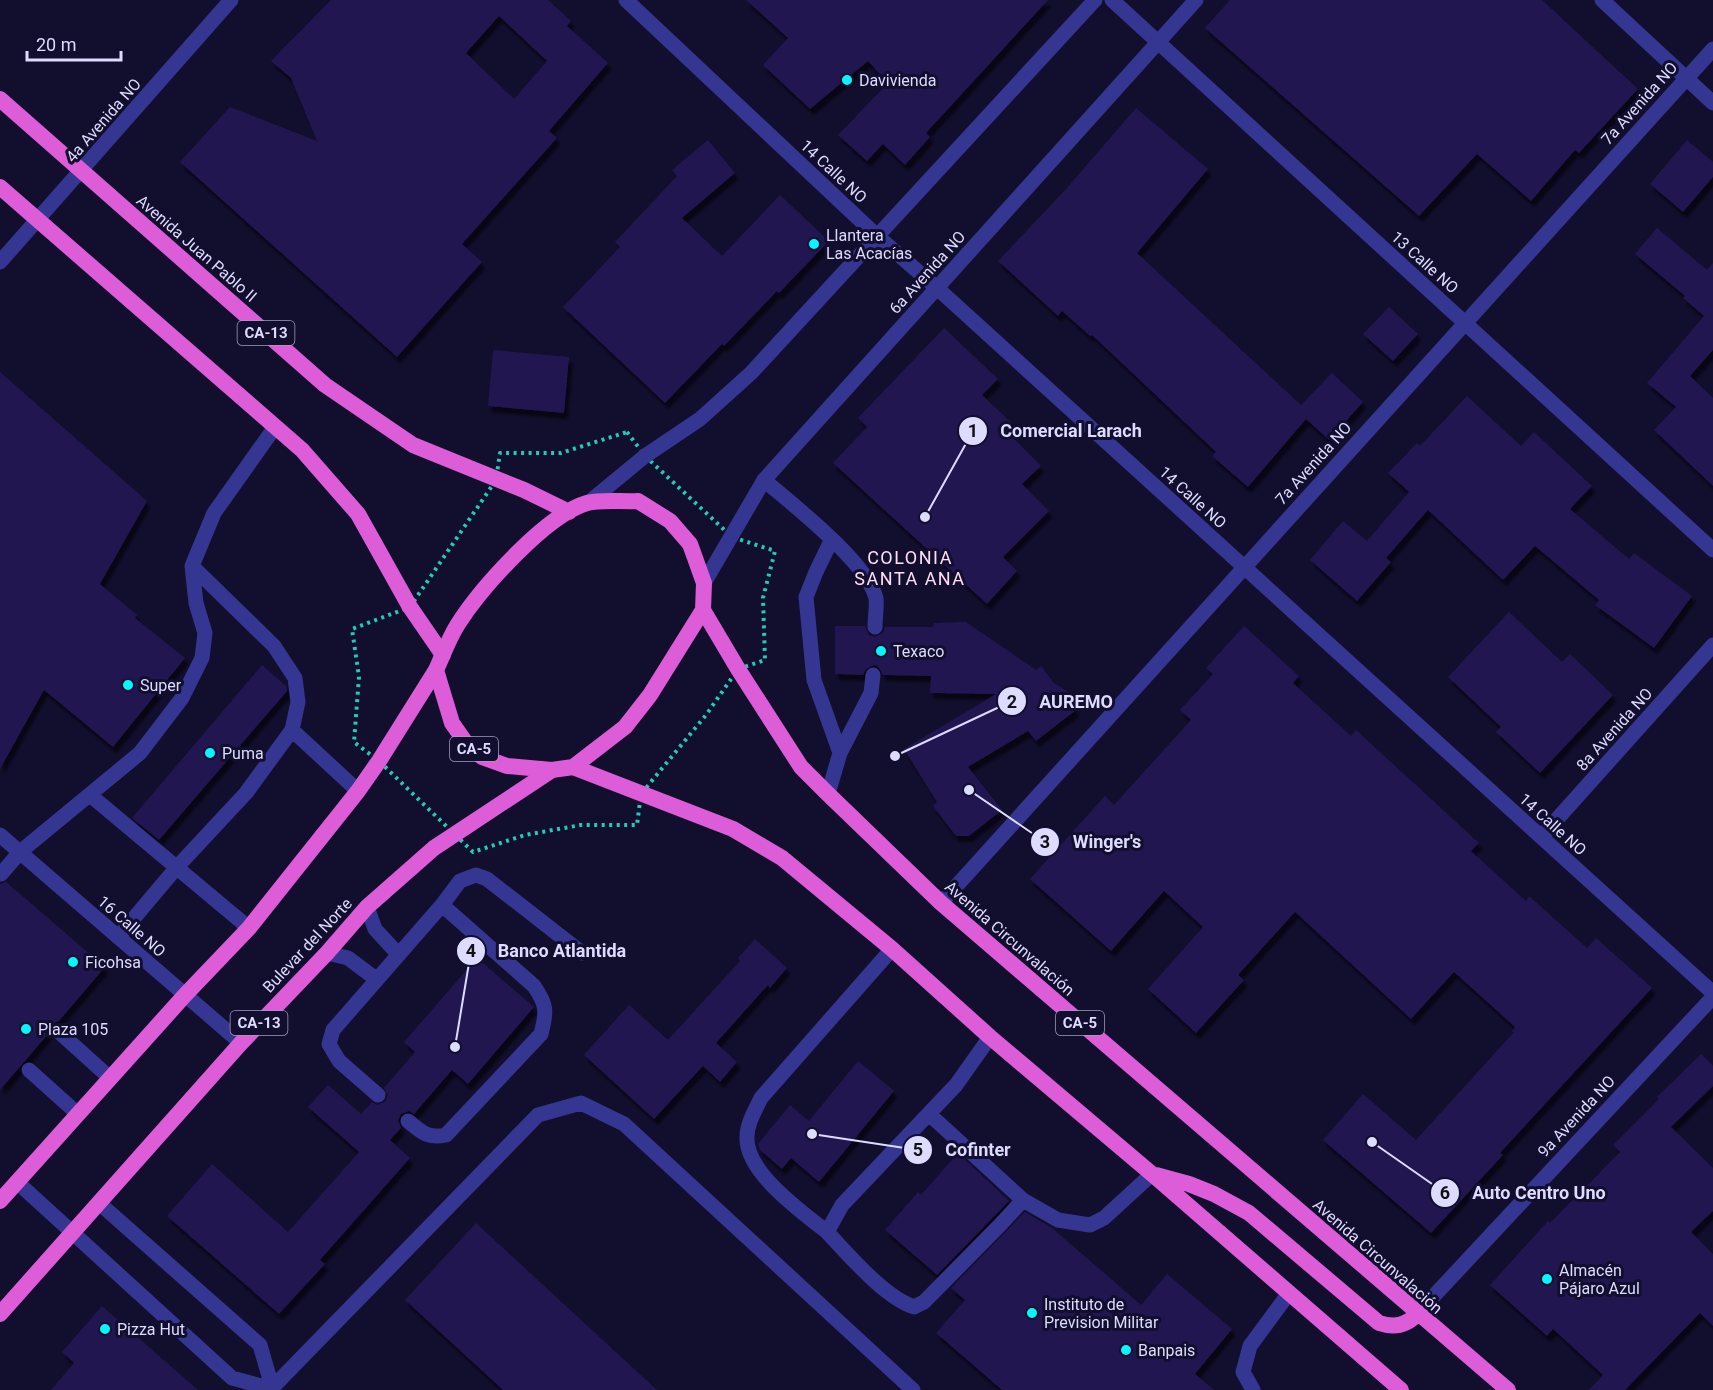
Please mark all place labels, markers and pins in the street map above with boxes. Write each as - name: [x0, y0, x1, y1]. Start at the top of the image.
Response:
- place label: Davivienda: [859, 71, 936, 90]
- marker: Davivienda: [840, 73, 854, 87]
- place label: Llantera Las Acacías: [826, 226, 912, 263]
- marker: Llantera Las Acacías: [807, 237, 821, 251]
- callout: Comercial Larach: [958, 413, 1154, 449]
- place label: Texaco: [893, 642, 944, 661]
- marker: Texaco: [874, 644, 888, 658]
- place label: Super: [140, 676, 182, 695]
- marker: Super: [121, 678, 135, 692]
- callout: AUREMO: [997, 683, 1125, 719]
- place label: Puma: [222, 744, 264, 763]
- marker: Puma: [203, 746, 217, 760]
- callout: Winger's: [1030, 824, 1153, 860]
- callout: Banco Atlantida: [456, 933, 638, 969]
- place label: Ficohsa: [85, 953, 141, 972]
- marker: Ficohsa: [66, 955, 80, 969]
- place label: Plaza 105: [38, 1020, 108, 1039]
- marker: Plaza 105: [19, 1022, 33, 1036]
- callout: Cofinter: [903, 1132, 1022, 1168]
- callout: Auto Centro Uno: [1430, 1175, 1618, 1211]
- place label: Almacén Pájaro Azul: [1559, 1261, 1640, 1298]
- marker: Almacén Pájaro Azul: [1540, 1272, 1554, 1286]
- place label: Instituto de Prevision Militar: [1044, 1295, 1159, 1332]
- marker: Instituto de Prevision Militar: [1025, 1306, 1039, 1320]
- place label: Pizza Hut: [117, 1320, 185, 1339]
- marker: Pizza Hut: [98, 1322, 112, 1336]
- place label: Banpais: [1138, 1341, 1195, 1360]
- marker: Banpais: [1119, 1343, 1133, 1357]

